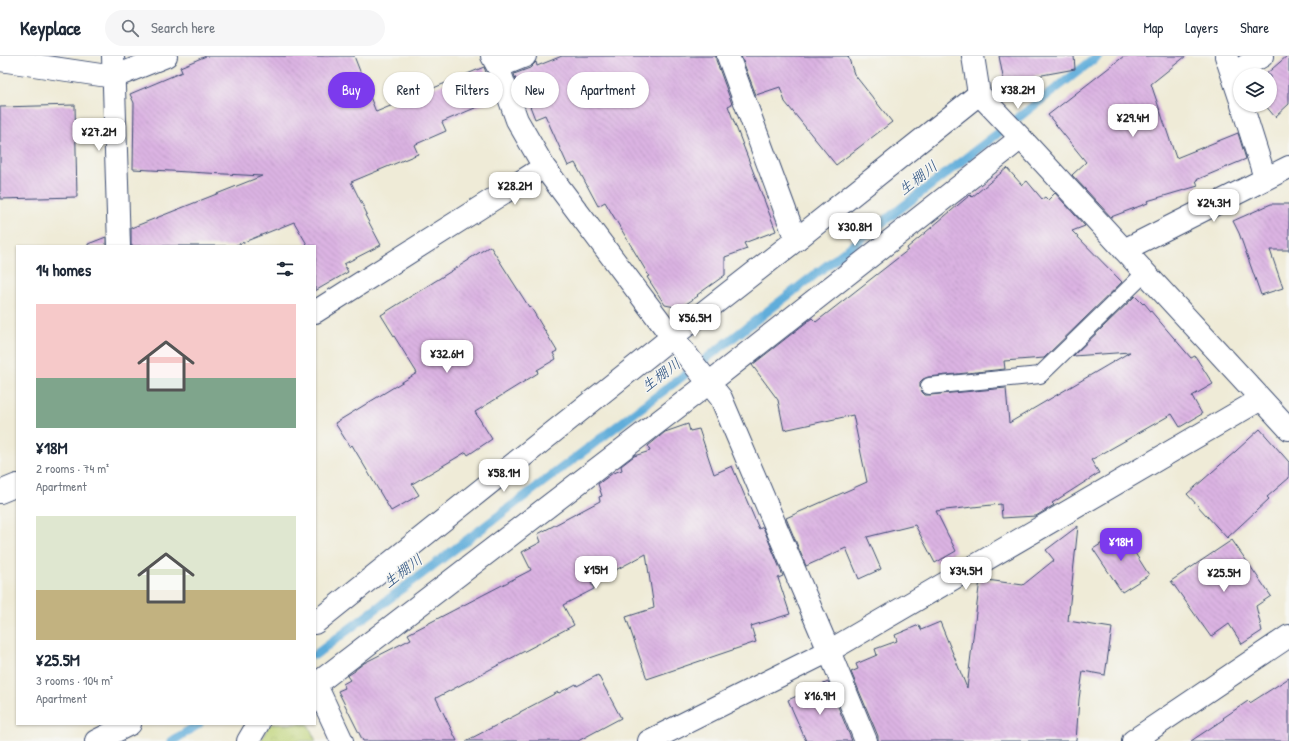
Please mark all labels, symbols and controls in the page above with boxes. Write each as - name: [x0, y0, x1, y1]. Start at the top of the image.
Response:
- search box: [105, 10, 385, 46]
- text: Keyplace: [20, 15, 81, 41]
- icon: search: [119, 17, 141, 39]
- text: Search here: [151, 17, 215, 38]
- text: Map: [1143, 18, 1163, 37]
- text: Layers: [1185, 18, 1218, 37]
- text: Share: [1240, 18, 1269, 37]
- map controls: [1233, 68, 1277, 112]
- button: layers: [1233, 68, 1277, 112]
- chip: Buy: [328, 72, 375, 108]
- chip: Rent: [383, 72, 434, 108]
- chip: Filters: [442, 72, 503, 108]
- chip: New: [511, 72, 559, 108]
- chip: Apartment: [567, 72, 649, 108]
- pin: ¥38.2M: [985, 76, 1051, 110]
- text: ¥38.2M: [1001, 80, 1035, 98]
- pin: ¥29.4M: [1100, 104, 1166, 138]
- text: ¥29.4M: [1117, 108, 1149, 126]
- pin: ¥27.2M: [66, 118, 132, 152]
- text: ¥27.2M: [81, 122, 117, 140]
- water label: 生棚川: [893, 155, 942, 200]
- pin: ¥28.2M: [482, 172, 548, 206]
- text: ¥28.2M: [498, 176, 532, 194]
- pin: ¥24.3M: [1181, 189, 1247, 223]
- text: ¥24.3M: [1197, 193, 1231, 211]
- pin: ¥30.8M: [822, 213, 888, 247]
- text: ¥30.8M: [838, 217, 872, 235]
- text: 14 homes: [36, 258, 91, 281]
- icon: filters: [274, 258, 296, 280]
- pin: ¥56.5M: [662, 304, 728, 338]
- text: ¥56.5M: [679, 308, 711, 326]
- icon: home: [130, 330, 202, 402]
- pin: ¥32.6M: [414, 340, 480, 374]
- text: ¥32.6M: [430, 344, 464, 362]
- water label: 生棚川: [636, 353, 685, 397]
- text: ¥18M: [36, 436, 68, 459]
- text: 2 rooms · 74 m²: [36, 459, 109, 477]
- pin: ¥58.1M: [471, 459, 537, 493]
- text: ¥58.1M: [488, 463, 520, 481]
- text: Apartment: [36, 477, 87, 495]
- pin: ¥18M: [1097, 528, 1145, 562]
- text: ¥18M: [1109, 532, 1133, 550]
- icon: home: [130, 542, 202, 614]
- water label: 生棚川: [378, 549, 427, 593]
- pin: ¥15M: [572, 556, 620, 590]
- pin: ¥34.5M: [933, 557, 999, 591]
- pin: ¥25.5M: [1191, 559, 1257, 593]
- text: ¥15M: [584, 560, 608, 578]
- text: ¥34.5M: [950, 561, 982, 579]
- text: ¥25.5M: [1207, 563, 1241, 581]
- text: ¥25.5M: [36, 648, 80, 671]
- text: 3 rooms · 104 m²: [36, 671, 113, 689]
- pin: ¥16.9M: [787, 682, 853, 716]
- text: ¥16.9M: [804, 686, 836, 704]
- text: Apartment: [36, 689, 87, 707]

